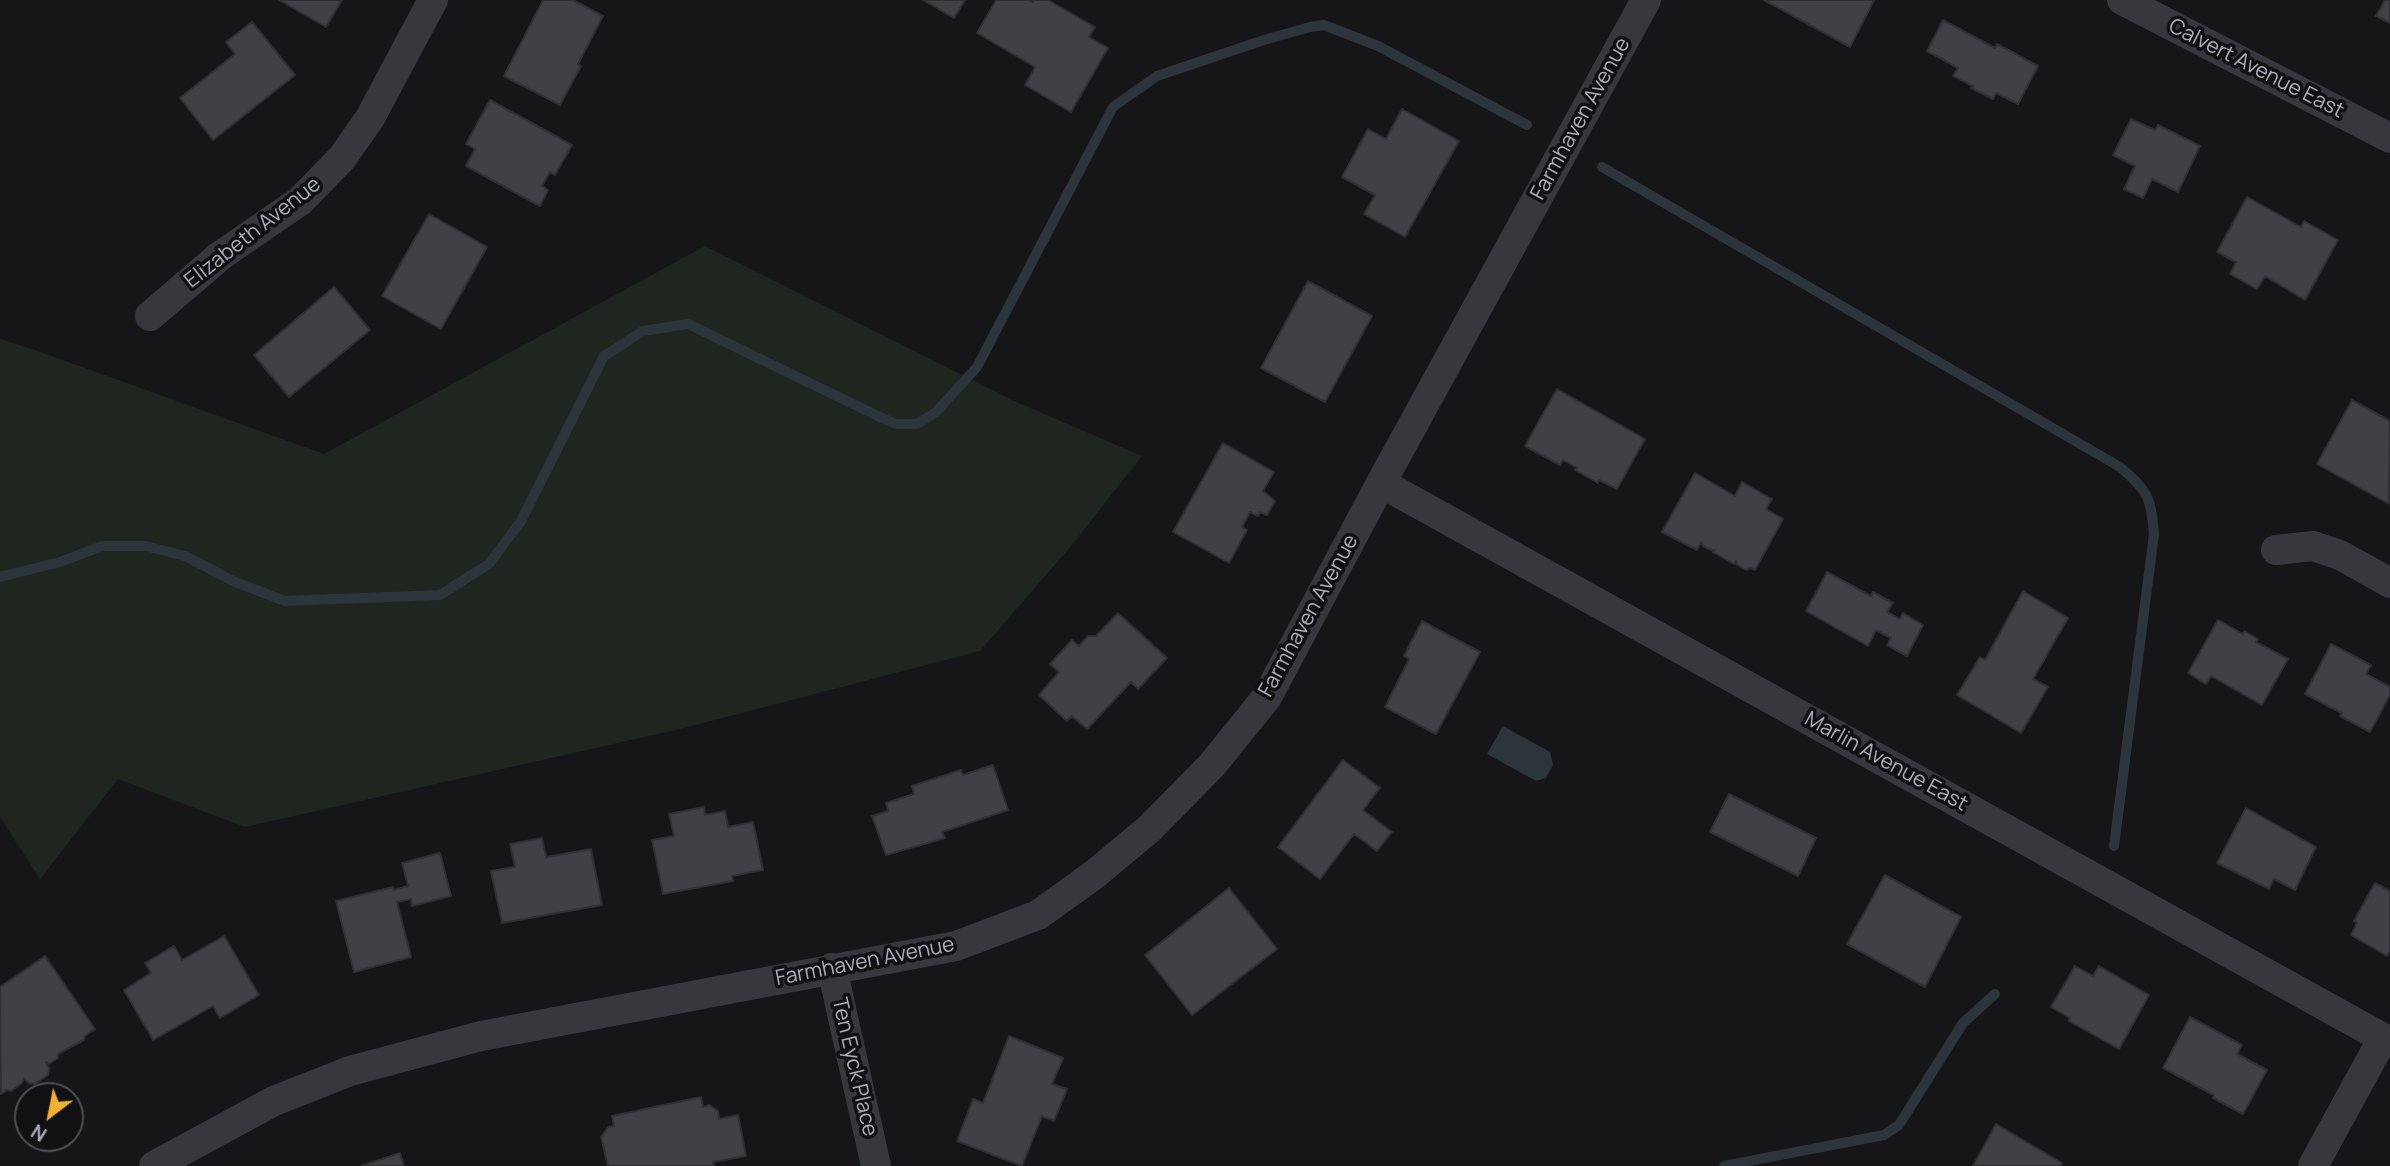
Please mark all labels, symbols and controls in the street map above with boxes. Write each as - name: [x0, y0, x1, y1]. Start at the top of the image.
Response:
- street label: Calvert Avenue East: [2164, 14, 2348, 124]
- street label: Farmhaven Avenue: [1526, 33, 1636, 205]
- street label: Elizabeth Avenue: [180, 172, 326, 294]
- street label: Farmhaven Avenue: [1254, 530, 1364, 702]
- street label: Marlin Avenue East: [1800, 707, 1972, 817]
- street label: Farmhaven Avenue: [773, 932, 957, 992]
- street label: Ten Eyck Place: [826, 995, 882, 1139]
- north arrow: [14, 1082, 84, 1152]
- text: N: [26, 1118, 52, 1148]

